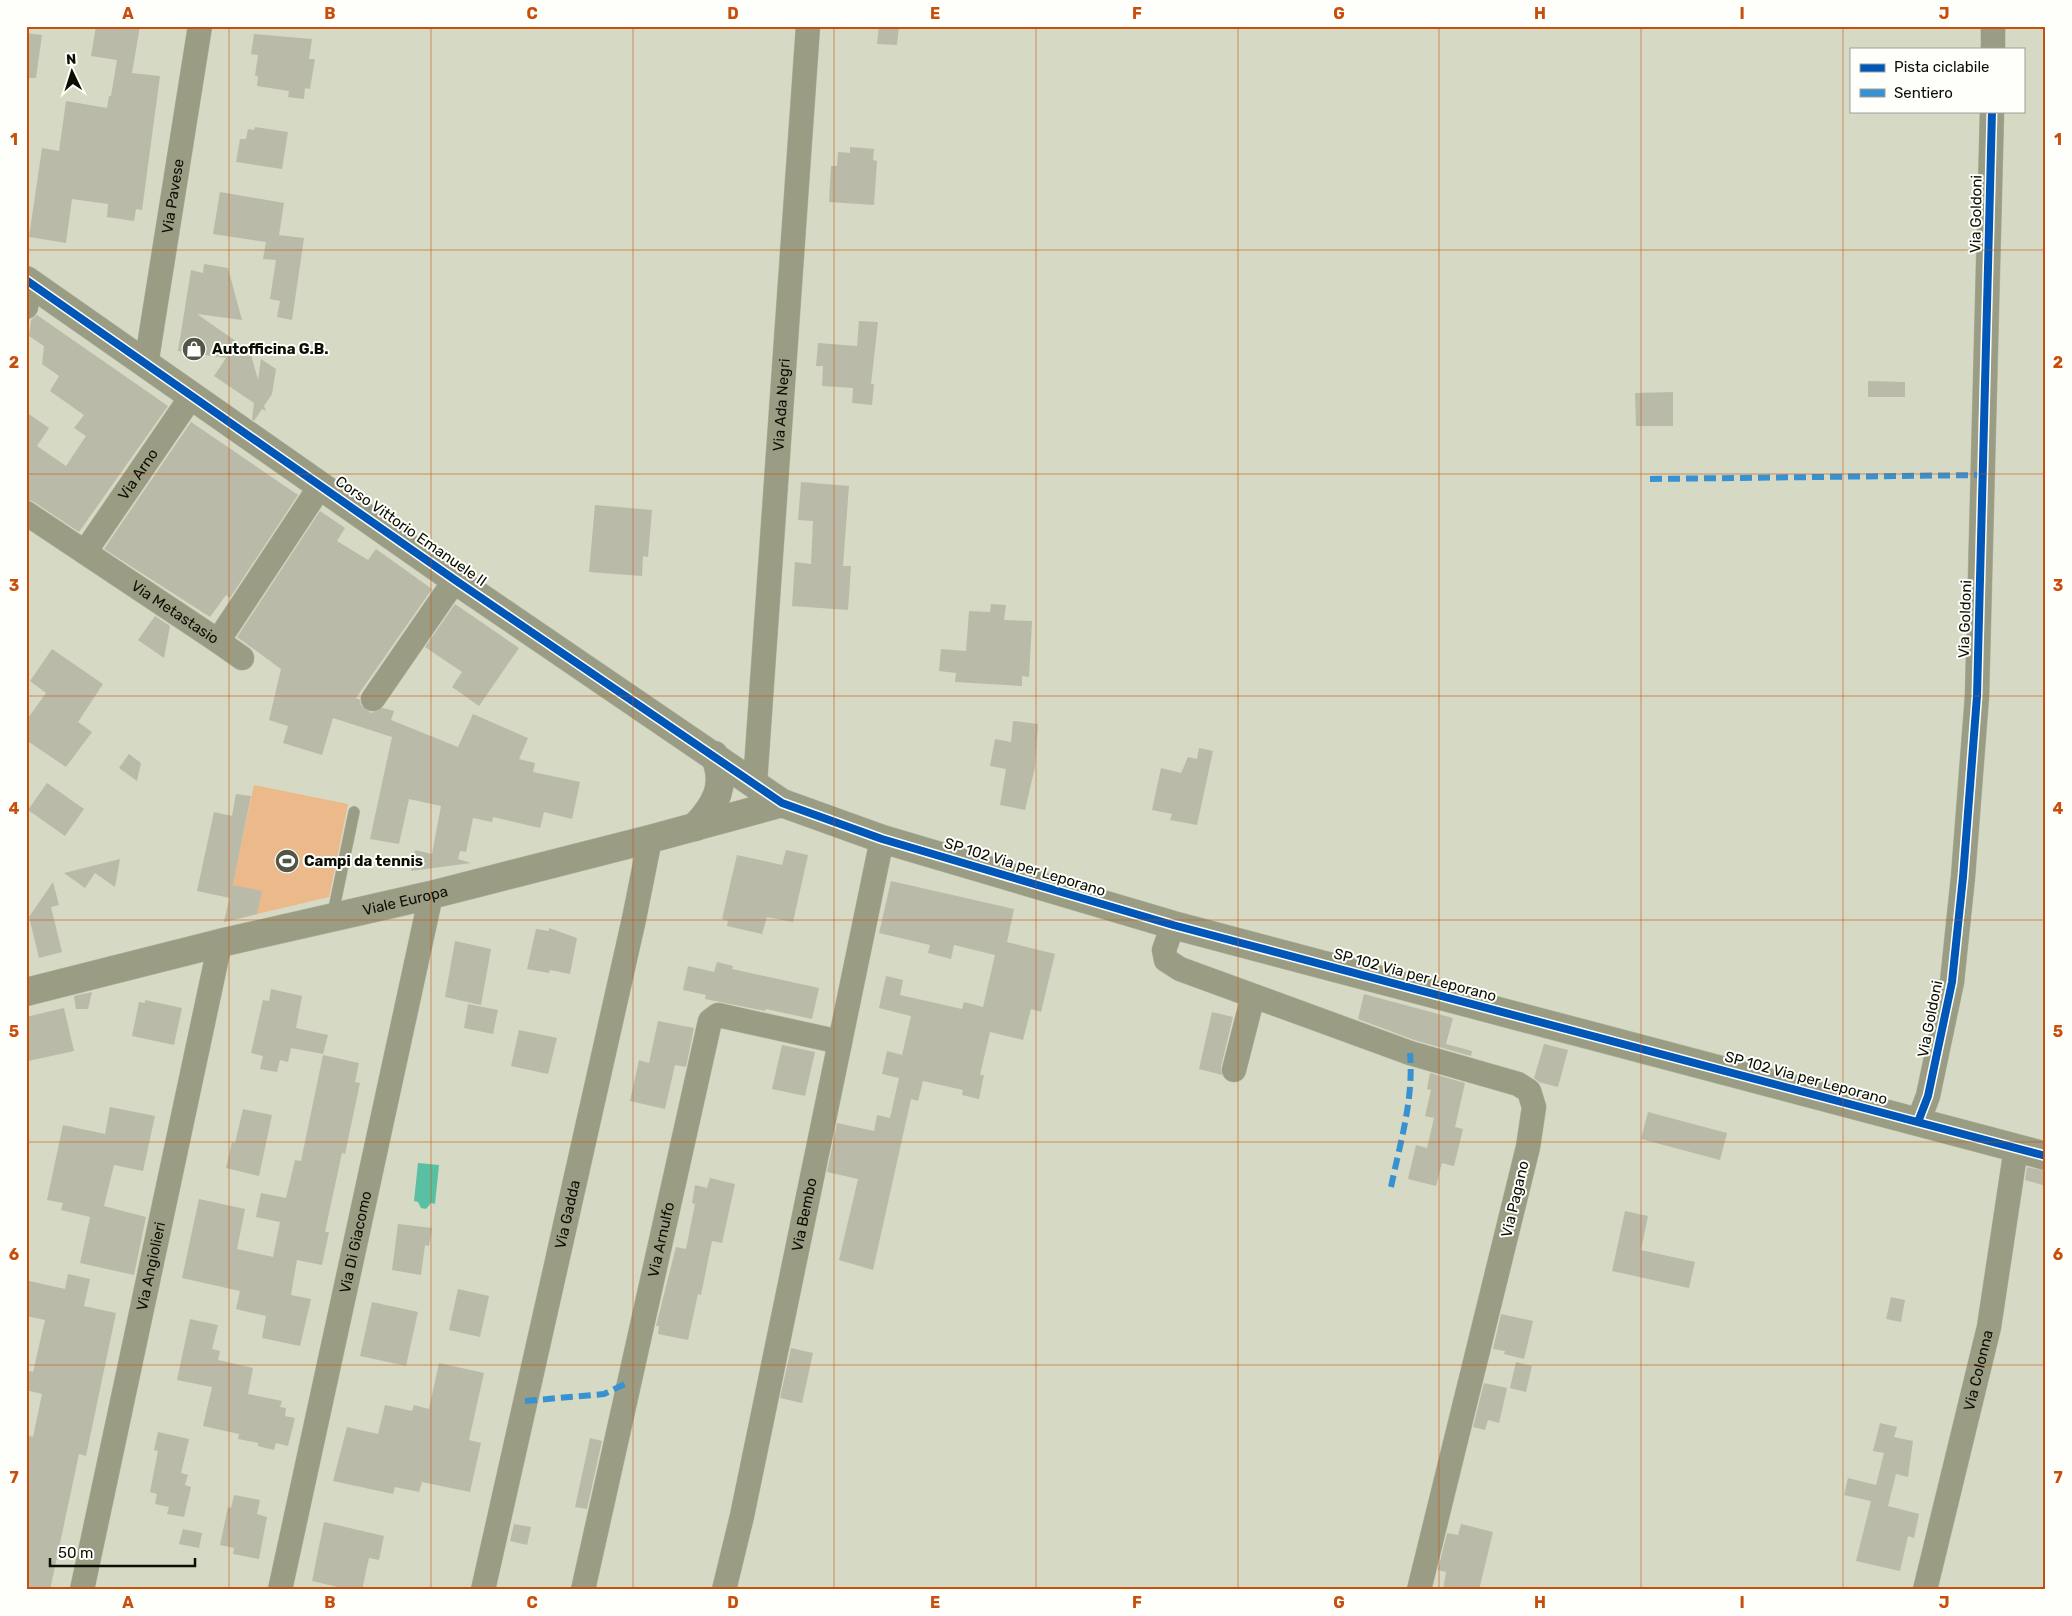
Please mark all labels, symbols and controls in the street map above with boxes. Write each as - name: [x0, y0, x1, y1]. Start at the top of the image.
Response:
- text: A: [122, 4, 134, 23]
- text: B: [324, 4, 336, 23]
- text: C: [526, 4, 538, 23]
- text: D: [727, 4, 739, 23]
- text: E: [930, 4, 940, 23]
- text: F: [1132, 4, 1142, 23]
- text: G: [1333, 4, 1345, 23]
- text: H: [1534, 4, 1546, 23]
- text: I: [1739, 4, 1745, 23]
- text: J: [1939, 4, 1949, 23]
- north arrow: [48, 48, 98, 98]
- legend: [1850, 48, 2024, 112]
- text: N: [66, 51, 77, 68]
- text: Pista ciclabile: [1894, 58, 1989, 76]
- text: Sentiero: [1894, 84, 1953, 102]
- text: 1: [10, 130, 18, 149]
- text: 1: [2054, 130, 2062, 149]
- street label: Via Pavese: [158, 157, 188, 235]
- street label: Via Goldoni: [1966, 175, 1986, 253]
- shop icon: Autofficina G.B.: [181, 336, 207, 362]
- place label: Autofficina G.B.: [212, 340, 328, 358]
- text: 2: [9, 353, 19, 372]
- text: 2: [2053, 353, 2063, 372]
- street label: Via Ada Negri: [769, 358, 794, 452]
- street label: Via Arno: [114, 445, 162, 504]
- street label: Corso Vittorio Emanuele II: [332, 472, 490, 590]
- text: 3: [9, 576, 19, 595]
- text: 3: [2053, 576, 2063, 595]
- street label: Via Metastasio: [128, 577, 222, 648]
- street label: Via Goldoni: [1955, 580, 1975, 658]
- text: 4: [9, 799, 20, 818]
- text: 4: [2053, 799, 2064, 818]
- street label: SP 102 Via per Leporano: [942, 834, 1108, 900]
- sports icon: Campi da tennis: [274, 848, 300, 874]
- place label: Campi da tennis: [304, 852, 423, 870]
- street label: Viale Europa: [361, 882, 450, 919]
- street label: SP 102 Via per Leporano: [1332, 945, 1498, 1005]
- street label: Via Goldoni: [1914, 979, 1946, 1059]
- text: 5: [9, 1022, 19, 1041]
- text: 5: [2053, 1022, 2063, 1041]
- street label: SP 102 Via per Leporano: [1723, 1048, 1889, 1108]
- street label: Via Pagano: [1497, 1159, 1533, 1239]
- street label: Via Bembo: [788, 1176, 821, 1253]
- street label: Via Gadda: [551, 1178, 584, 1251]
- street label: Via Di Giacomo: [336, 1189, 375, 1295]
- street label: Via Arnulfo: [644, 1200, 678, 1279]
- street label: Via Angiolieri: [133, 1220, 169, 1312]
- text: 6: [9, 1245, 19, 1264]
- text: 6: [2053, 1245, 2063, 1264]
- street label: Via Colonna: [1960, 1328, 1997, 1413]
- text: 7: [9, 1468, 19, 1487]
- text: 7: [2053, 1468, 2063, 1487]
- scale bar: [50, 1536, 195, 1568]
- text: 50 m: [58, 1544, 93, 1562]
- text: A: [122, 1593, 134, 1612]
- text: B: [324, 1593, 336, 1612]
- text: C: [526, 1593, 538, 1612]
- text: D: [727, 1593, 739, 1612]
- text: E: [930, 1593, 940, 1612]
- text: F: [1132, 1593, 1142, 1612]
- text: G: [1333, 1593, 1345, 1612]
- text: H: [1534, 1593, 1546, 1612]
- text: I: [1739, 1593, 1745, 1612]
- text: J: [1939, 1593, 1949, 1612]

